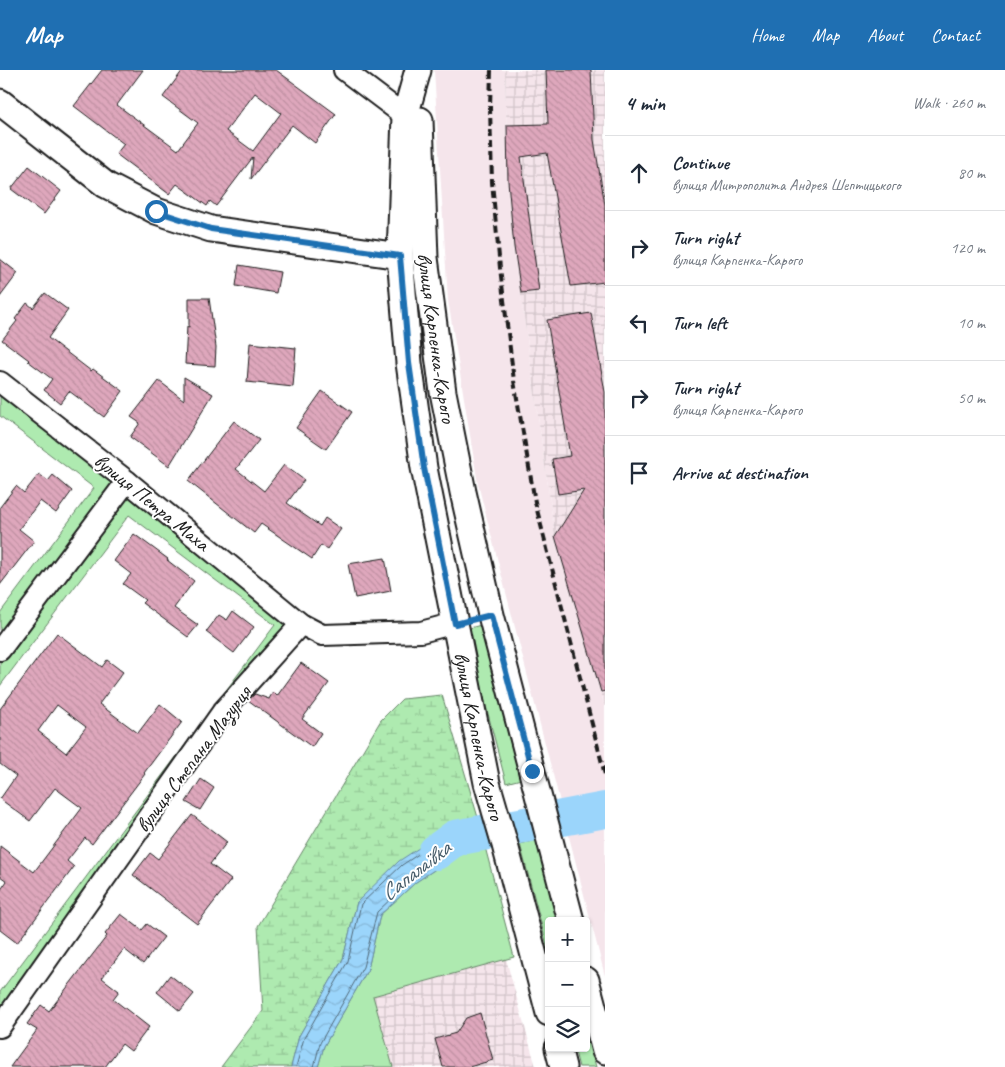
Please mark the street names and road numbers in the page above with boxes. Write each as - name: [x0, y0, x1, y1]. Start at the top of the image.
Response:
- street label: вулиця Карпенка-Карого: [412, 253, 462, 427]
- street label: вулиця Петра Маха: [89, 447, 217, 558]
- street label: вулиця Карпенка-Карого: [448, 650, 511, 825]
- street label: вулиця Степана Мазурця: [129, 679, 258, 838]

